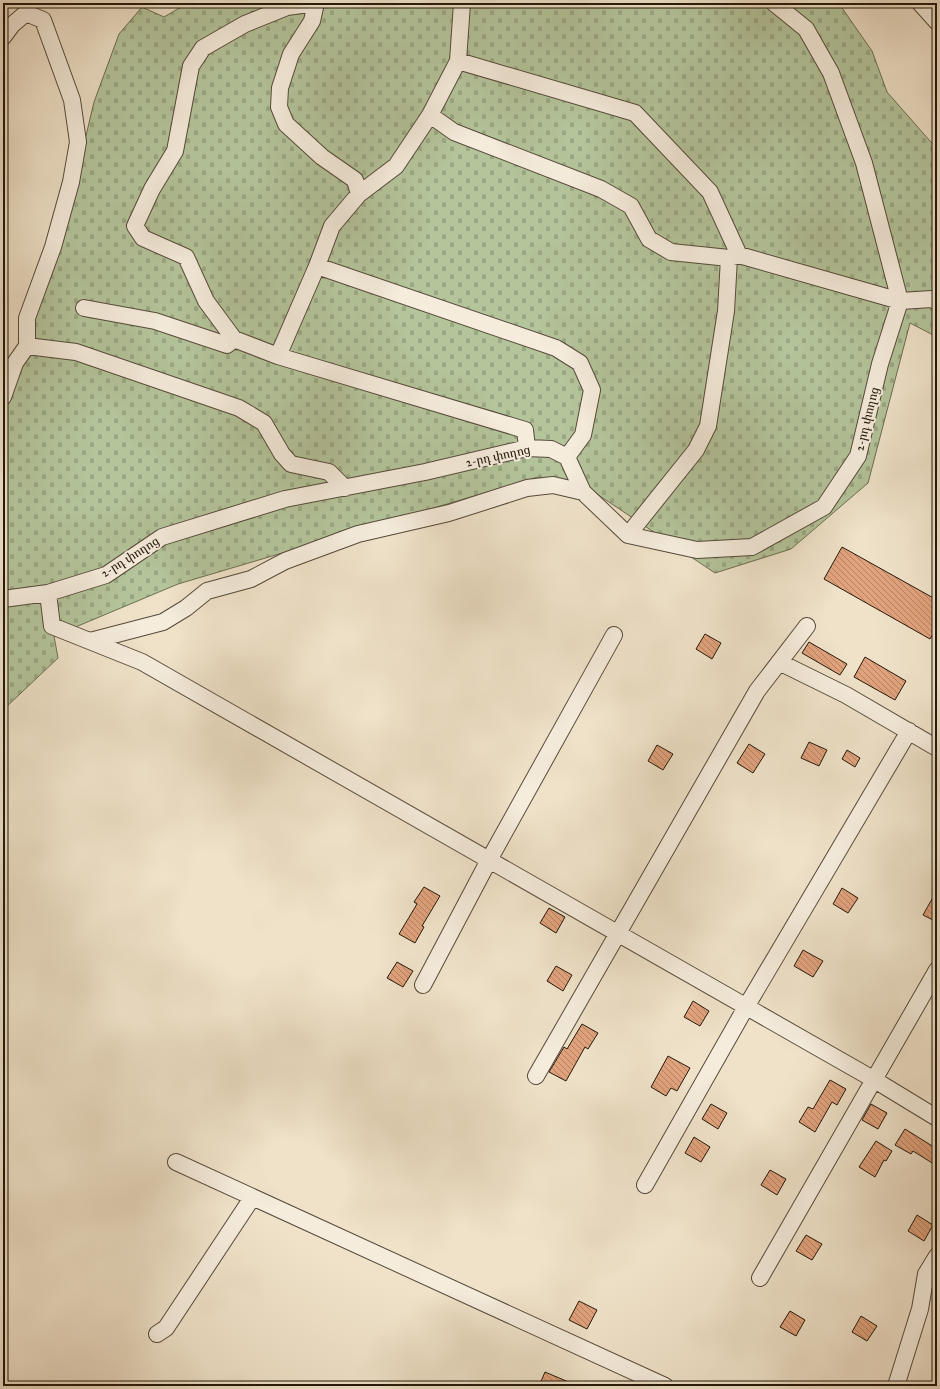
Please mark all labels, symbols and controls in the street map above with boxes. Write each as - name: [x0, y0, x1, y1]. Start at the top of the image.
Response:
- street label: 2-րդ փողոց: [852, 385, 882, 453]
- street label: 2-րդ փողոց: [464, 442, 532, 470]
- street label: 2-րդ փողոց: [98, 534, 162, 580]

